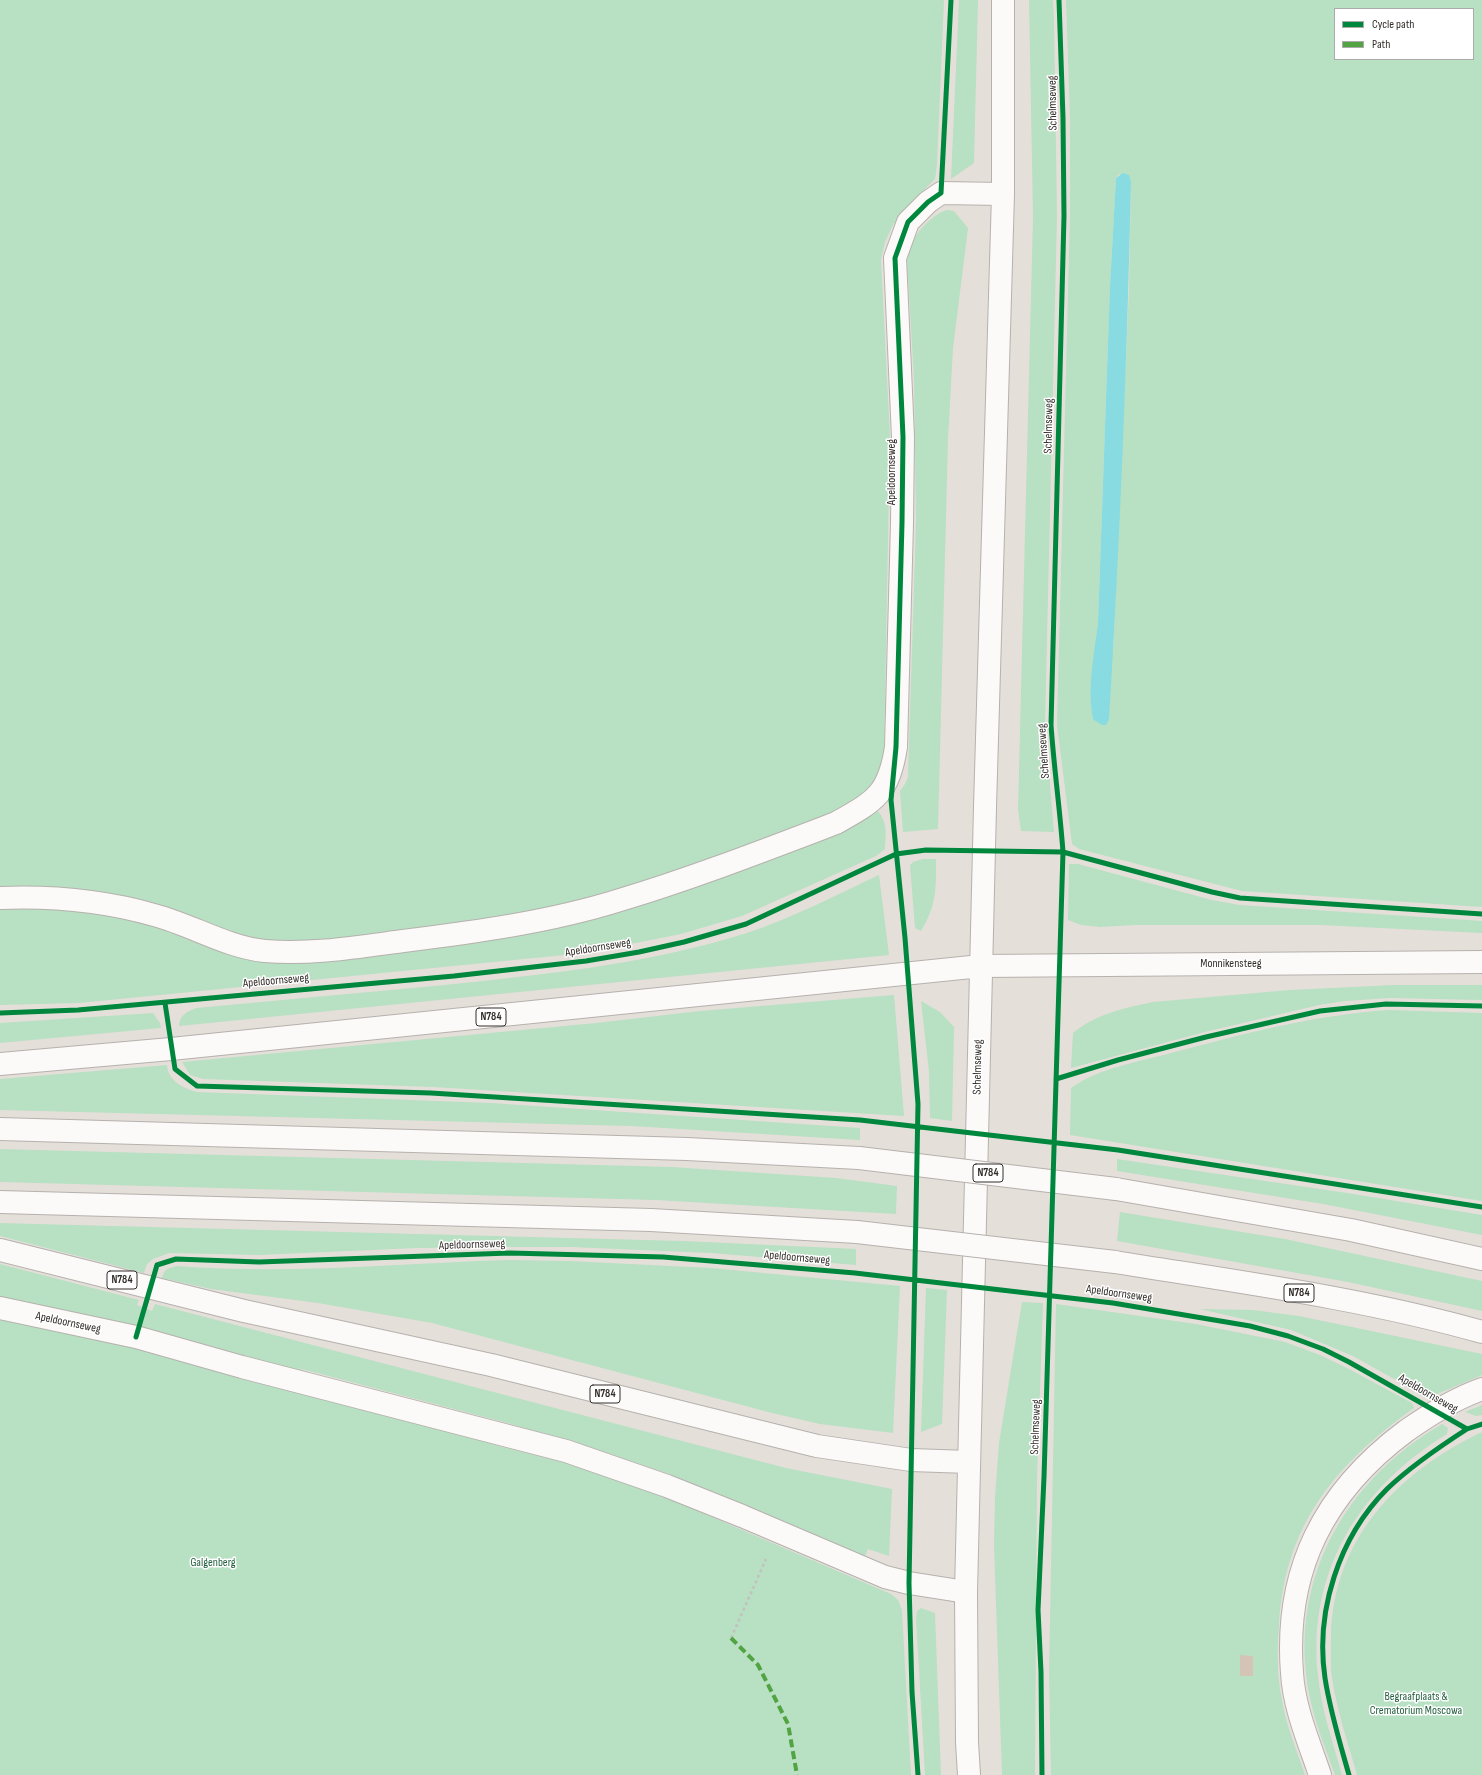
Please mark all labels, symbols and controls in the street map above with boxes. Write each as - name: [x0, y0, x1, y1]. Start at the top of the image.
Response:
- legend: [1334, 8, 1474, 60]
- text: Cycle path: [1372, 17, 1414, 32]
- text: Path: [1372, 37, 1390, 52]
- street label: Schelmseweg: [1045, 75, 1061, 131]
- street label: Schelmseweg: [1041, 398, 1057, 454]
- street label: Apeldoornseweg: [885, 439, 899, 505]
- street label: Schelmseweg: [1035, 723, 1053, 779]
- street label: Apeldoornseweg: [564, 936, 632, 960]
- street label: Monnikensteeg: [1200, 957, 1262, 971]
- street label: Apeldoornseweg: [242, 971, 310, 991]
- road number: N784: [476, 1008, 506, 1026]
- street label: Schelmseweg: [970, 1039, 986, 1095]
- road number: N784: [973, 1164, 1003, 1182]
- street label: Apeldoornseweg: [439, 1237, 505, 1253]
- street label: Apeldoornseweg: [763, 1248, 831, 1268]
- road number: N784: [107, 1271, 137, 1289]
- street label: Apeldoornseweg: [1085, 1282, 1153, 1306]
- road number: N784: [1284, 1284, 1314, 1302]
- street label: Apeldoornseweg: [34, 1309, 102, 1337]
- street label: Apeldoornseweg: [1396, 1371, 1460, 1417]
- road number: N784: [590, 1385, 620, 1403]
- street label: Schelmseweg: [1028, 1399, 1044, 1455]
- park label: Galgenberg: [190, 1556, 236, 1570]
- park label: Begraafplaats & Crematorium Moscowa: [1370, 1690, 1462, 1718]

